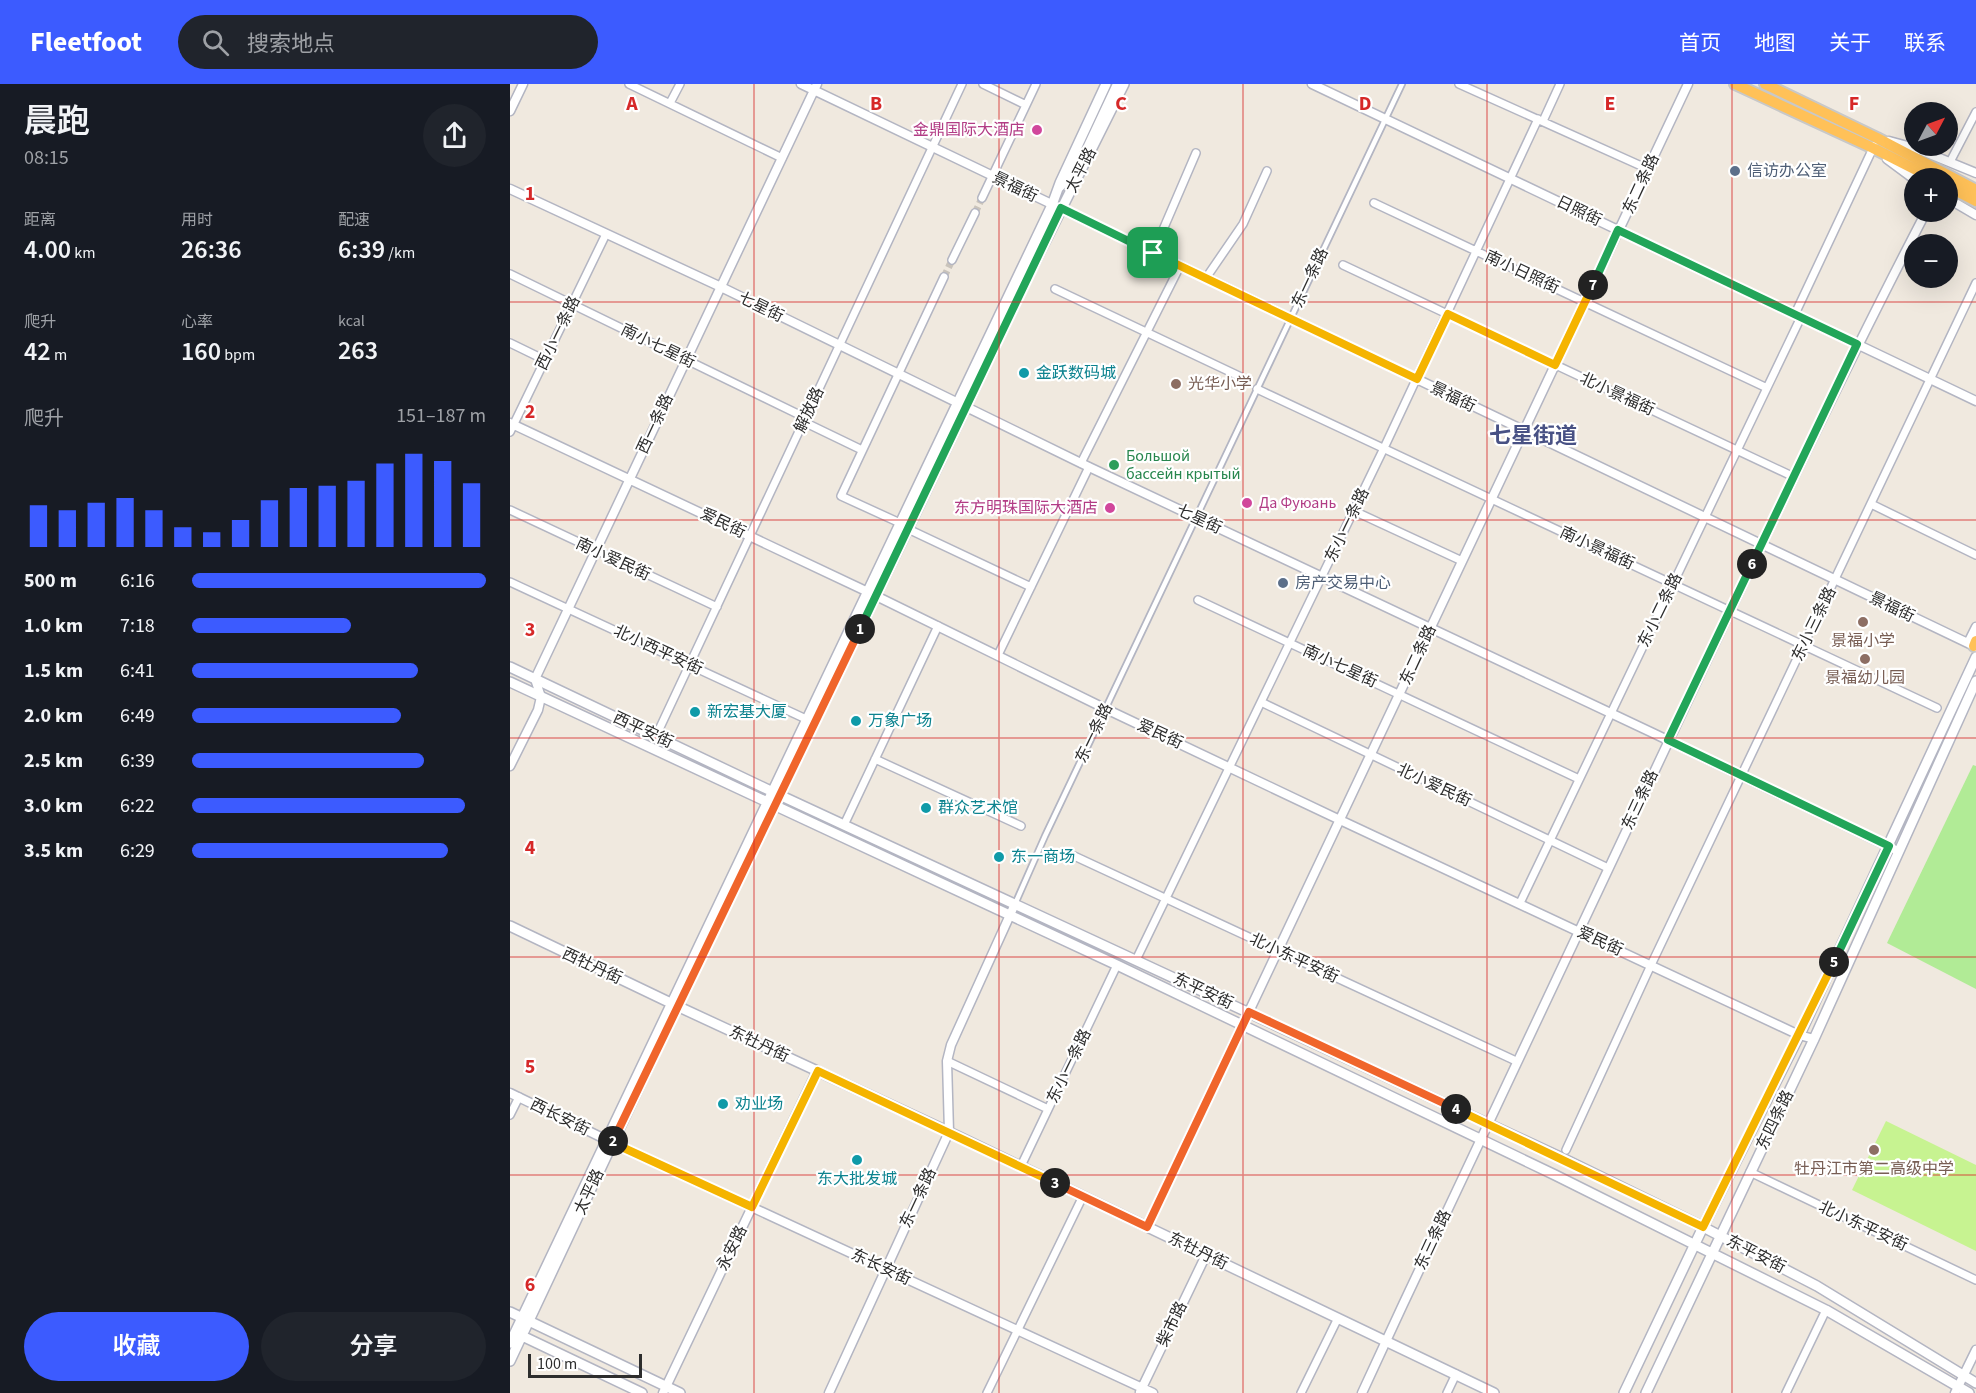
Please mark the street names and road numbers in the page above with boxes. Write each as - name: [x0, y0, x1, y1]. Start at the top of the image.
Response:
- street label: 太平路: [1060, 144, 1102, 196]
- street label: 东二条路: [1618, 150, 1664, 218]
- street label: 景福街: [989, 167, 1041, 207]
- street label: 日照街: [1553, 191, 1605, 231]
- street label: 东一条路: [1287, 244, 1333, 312]
- street label: 南小日照街: [1481, 245, 1563, 299]
- street label: 七星街: [735, 287, 787, 327]
- street label: 西小一条路: [531, 292, 585, 374]
- street label: 南小七星街: [617, 319, 699, 373]
- street label: 北小景福街: [1576, 367, 1658, 421]
- street label: 景福街: [1427, 377, 1479, 417]
- street label: 解放路: [789, 384, 829, 436]
- street label: 西一条路: [632, 390, 678, 458]
- street label: 东小一条路: [1320, 484, 1374, 566]
- street label: 七星街: [1173, 499, 1225, 539]
- street label: 爱民街: [697, 503, 749, 543]
- street label: 南小景福街: [1556, 521, 1638, 575]
- street label: 南小爱民街: [572, 532, 654, 586]
- street label: 东小二条路: [1633, 569, 1687, 651]
- street label: 东小三条路: [1787, 583, 1841, 665]
- street label: 景福街: [1866, 587, 1918, 627]
- street label: 北小西平安街: [610, 620, 706, 680]
- street label: 东二条路: [1395, 621, 1441, 689]
- street label: 南小七星街: [1299, 639, 1381, 693]
- street label: 东一条路: [1070, 699, 1118, 767]
- street label: 西平安街: [609, 707, 677, 753]
- street label: 爱民街: [1134, 714, 1186, 754]
- street label: 北小爱民街: [1393, 758, 1475, 812]
- street label: 东三条路: [1617, 766, 1663, 834]
- street label: 爱民街: [1574, 921, 1626, 961]
- street label: 北小东平安街: [1246, 928, 1342, 988]
- street label: 西牡丹街: [558, 943, 626, 989]
- street label: 东平安街: [1169, 968, 1237, 1014]
- street label: 东牡丹街: [725, 1021, 793, 1067]
- street label: 东小一条路: [1042, 1025, 1096, 1107]
- street label: 东四条路: [1751, 1086, 1799, 1154]
- street label: 西长安街: [526, 1093, 594, 1141]
- street label: 东一条路: [895, 1164, 941, 1232]
- street label: 太平路: [569, 1166, 609, 1218]
- street label: 北小东平安街: [1815, 1196, 1911, 1256]
- street label: 东三条路: [1410, 1206, 1456, 1274]
- street label: 永安路: [712, 1222, 752, 1274]
- street label: 东牡丹街: [1164, 1227, 1232, 1275]
- street label: 东平安街: [1722, 1230, 1790, 1278]
- street label: 东长安街: [847, 1244, 915, 1290]
- street label: 柴市路: [1152, 1298, 1192, 1350]

